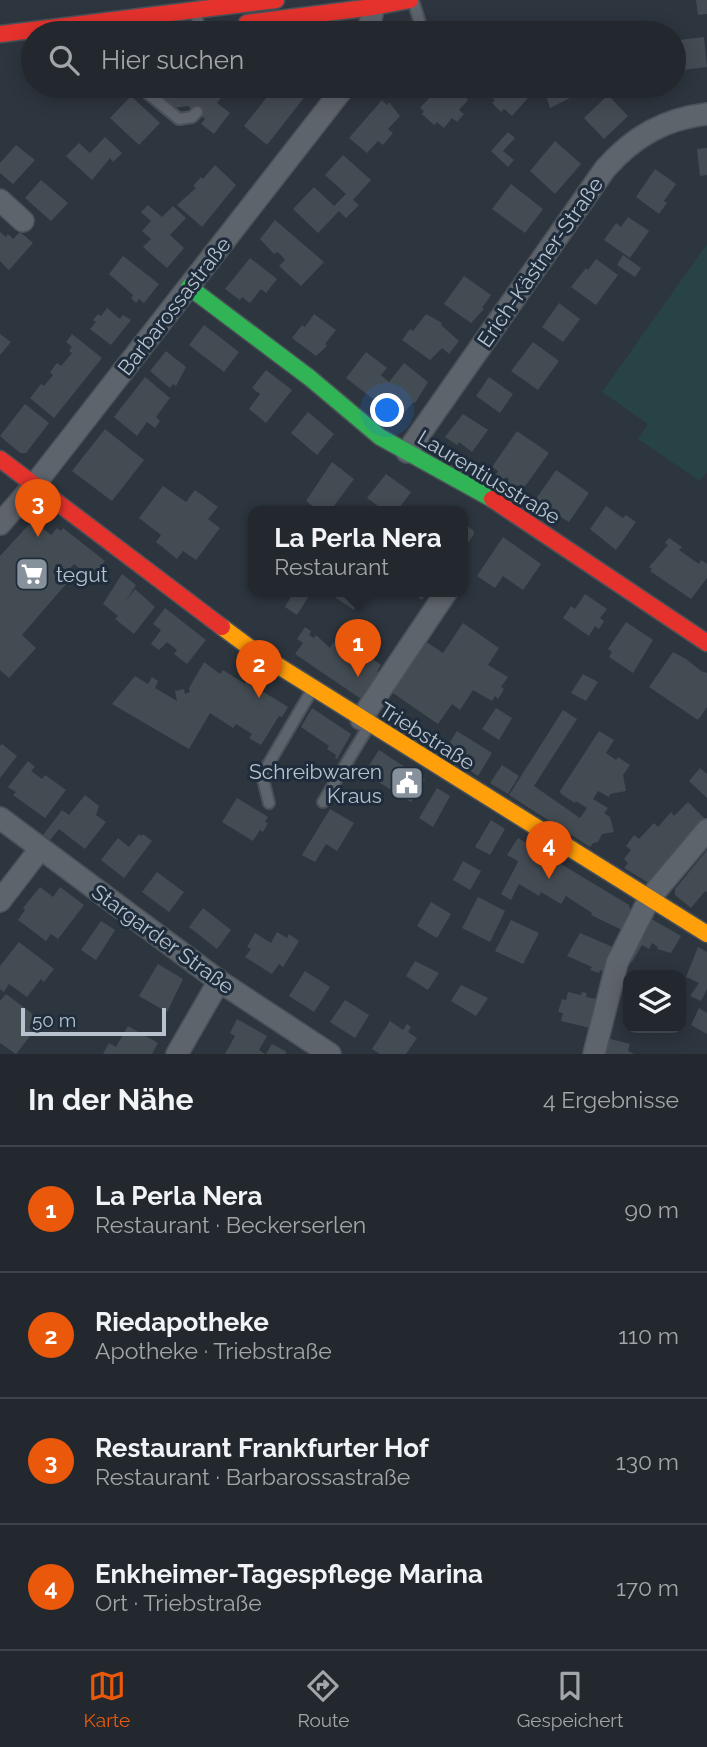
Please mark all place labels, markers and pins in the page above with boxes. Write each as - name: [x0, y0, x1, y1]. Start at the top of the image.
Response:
- pin: 3: [15, 479, 61, 537]
- supermarket icon: tegut: [13, 555, 51, 593]
- place label: tegut: [56, 562, 108, 587]
- pin: 1: [335, 619, 381, 677]
- pin: 2: [236, 640, 282, 698]
- place label: Schreibwaren Kraus: [249, 759, 382, 808]
- public building icon: Schreibwaren Kraus: [388, 764, 426, 802]
- pin: 4: [526, 821, 572, 879]

